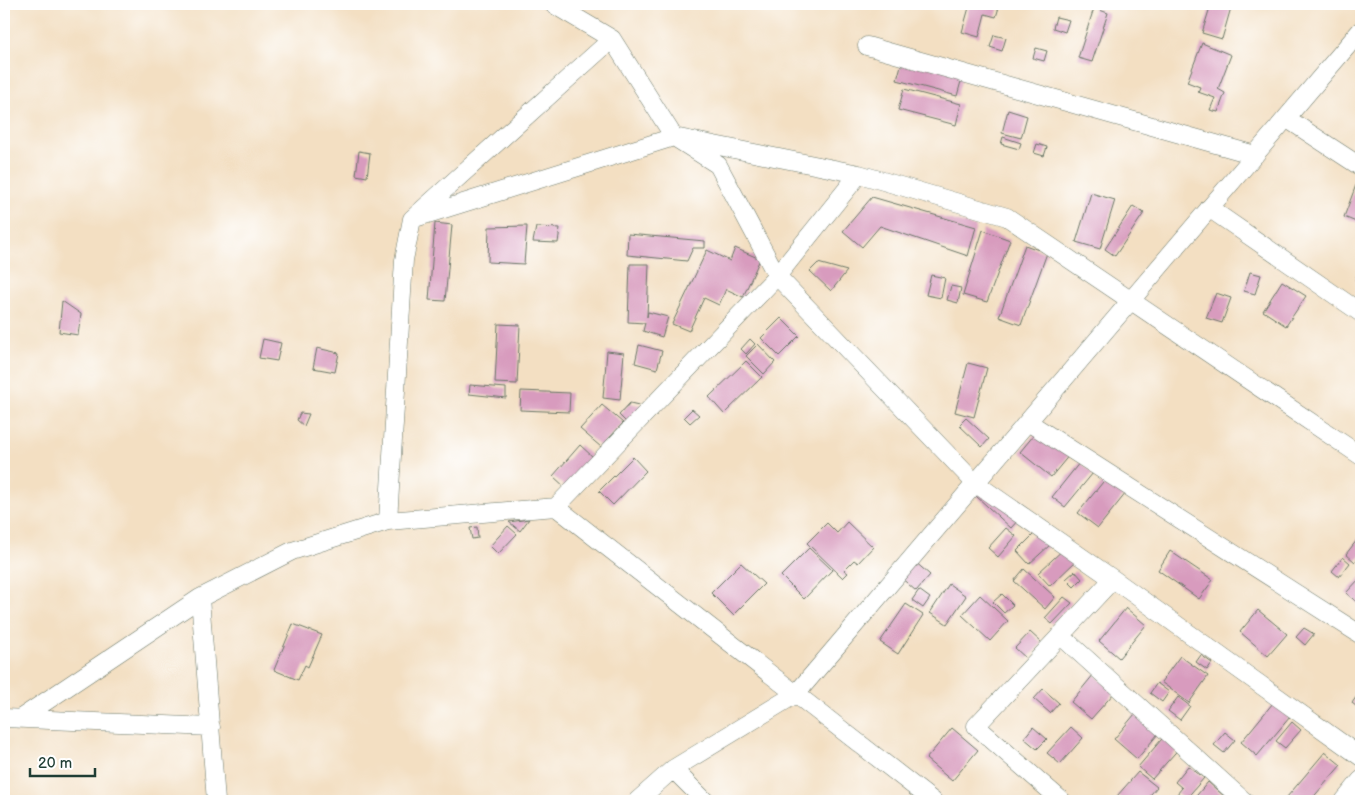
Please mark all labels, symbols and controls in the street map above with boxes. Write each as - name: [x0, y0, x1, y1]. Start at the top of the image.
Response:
- scale bar: [30, 745, 95, 777]
- text: 20 m: [38, 754, 72, 773]

